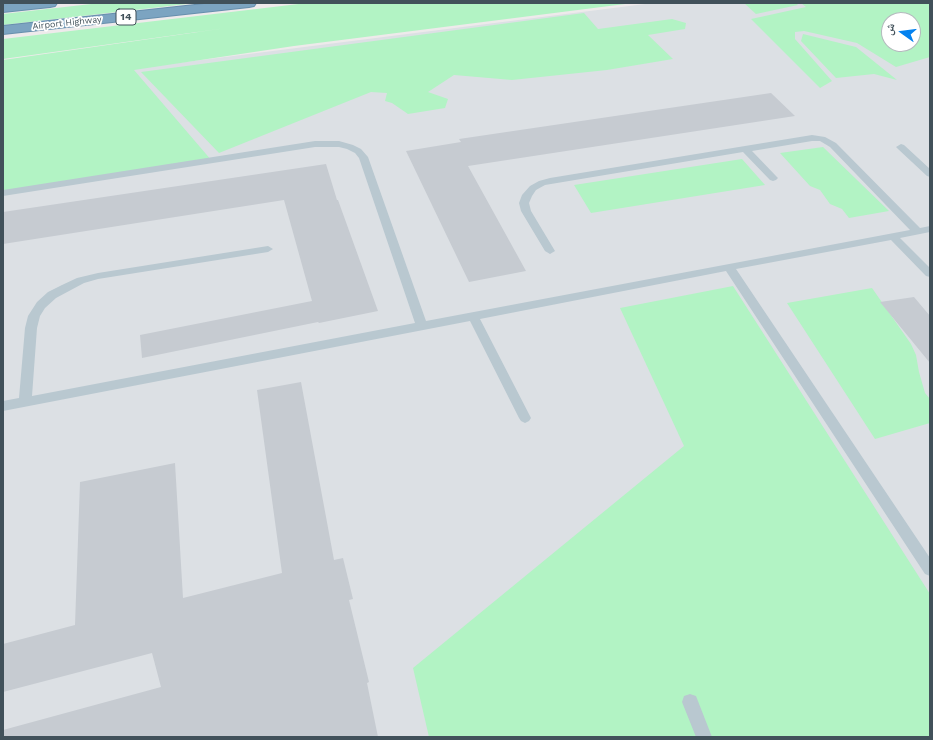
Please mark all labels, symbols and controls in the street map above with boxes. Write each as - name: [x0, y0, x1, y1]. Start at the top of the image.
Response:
- road number: 14: [116, 9, 136, 25]
- north arrow: [881, 12, 921, 52]
- street label: Airport Highway: [32, 14, 102, 32]
- text: ش: [882, 22, 898, 36]

